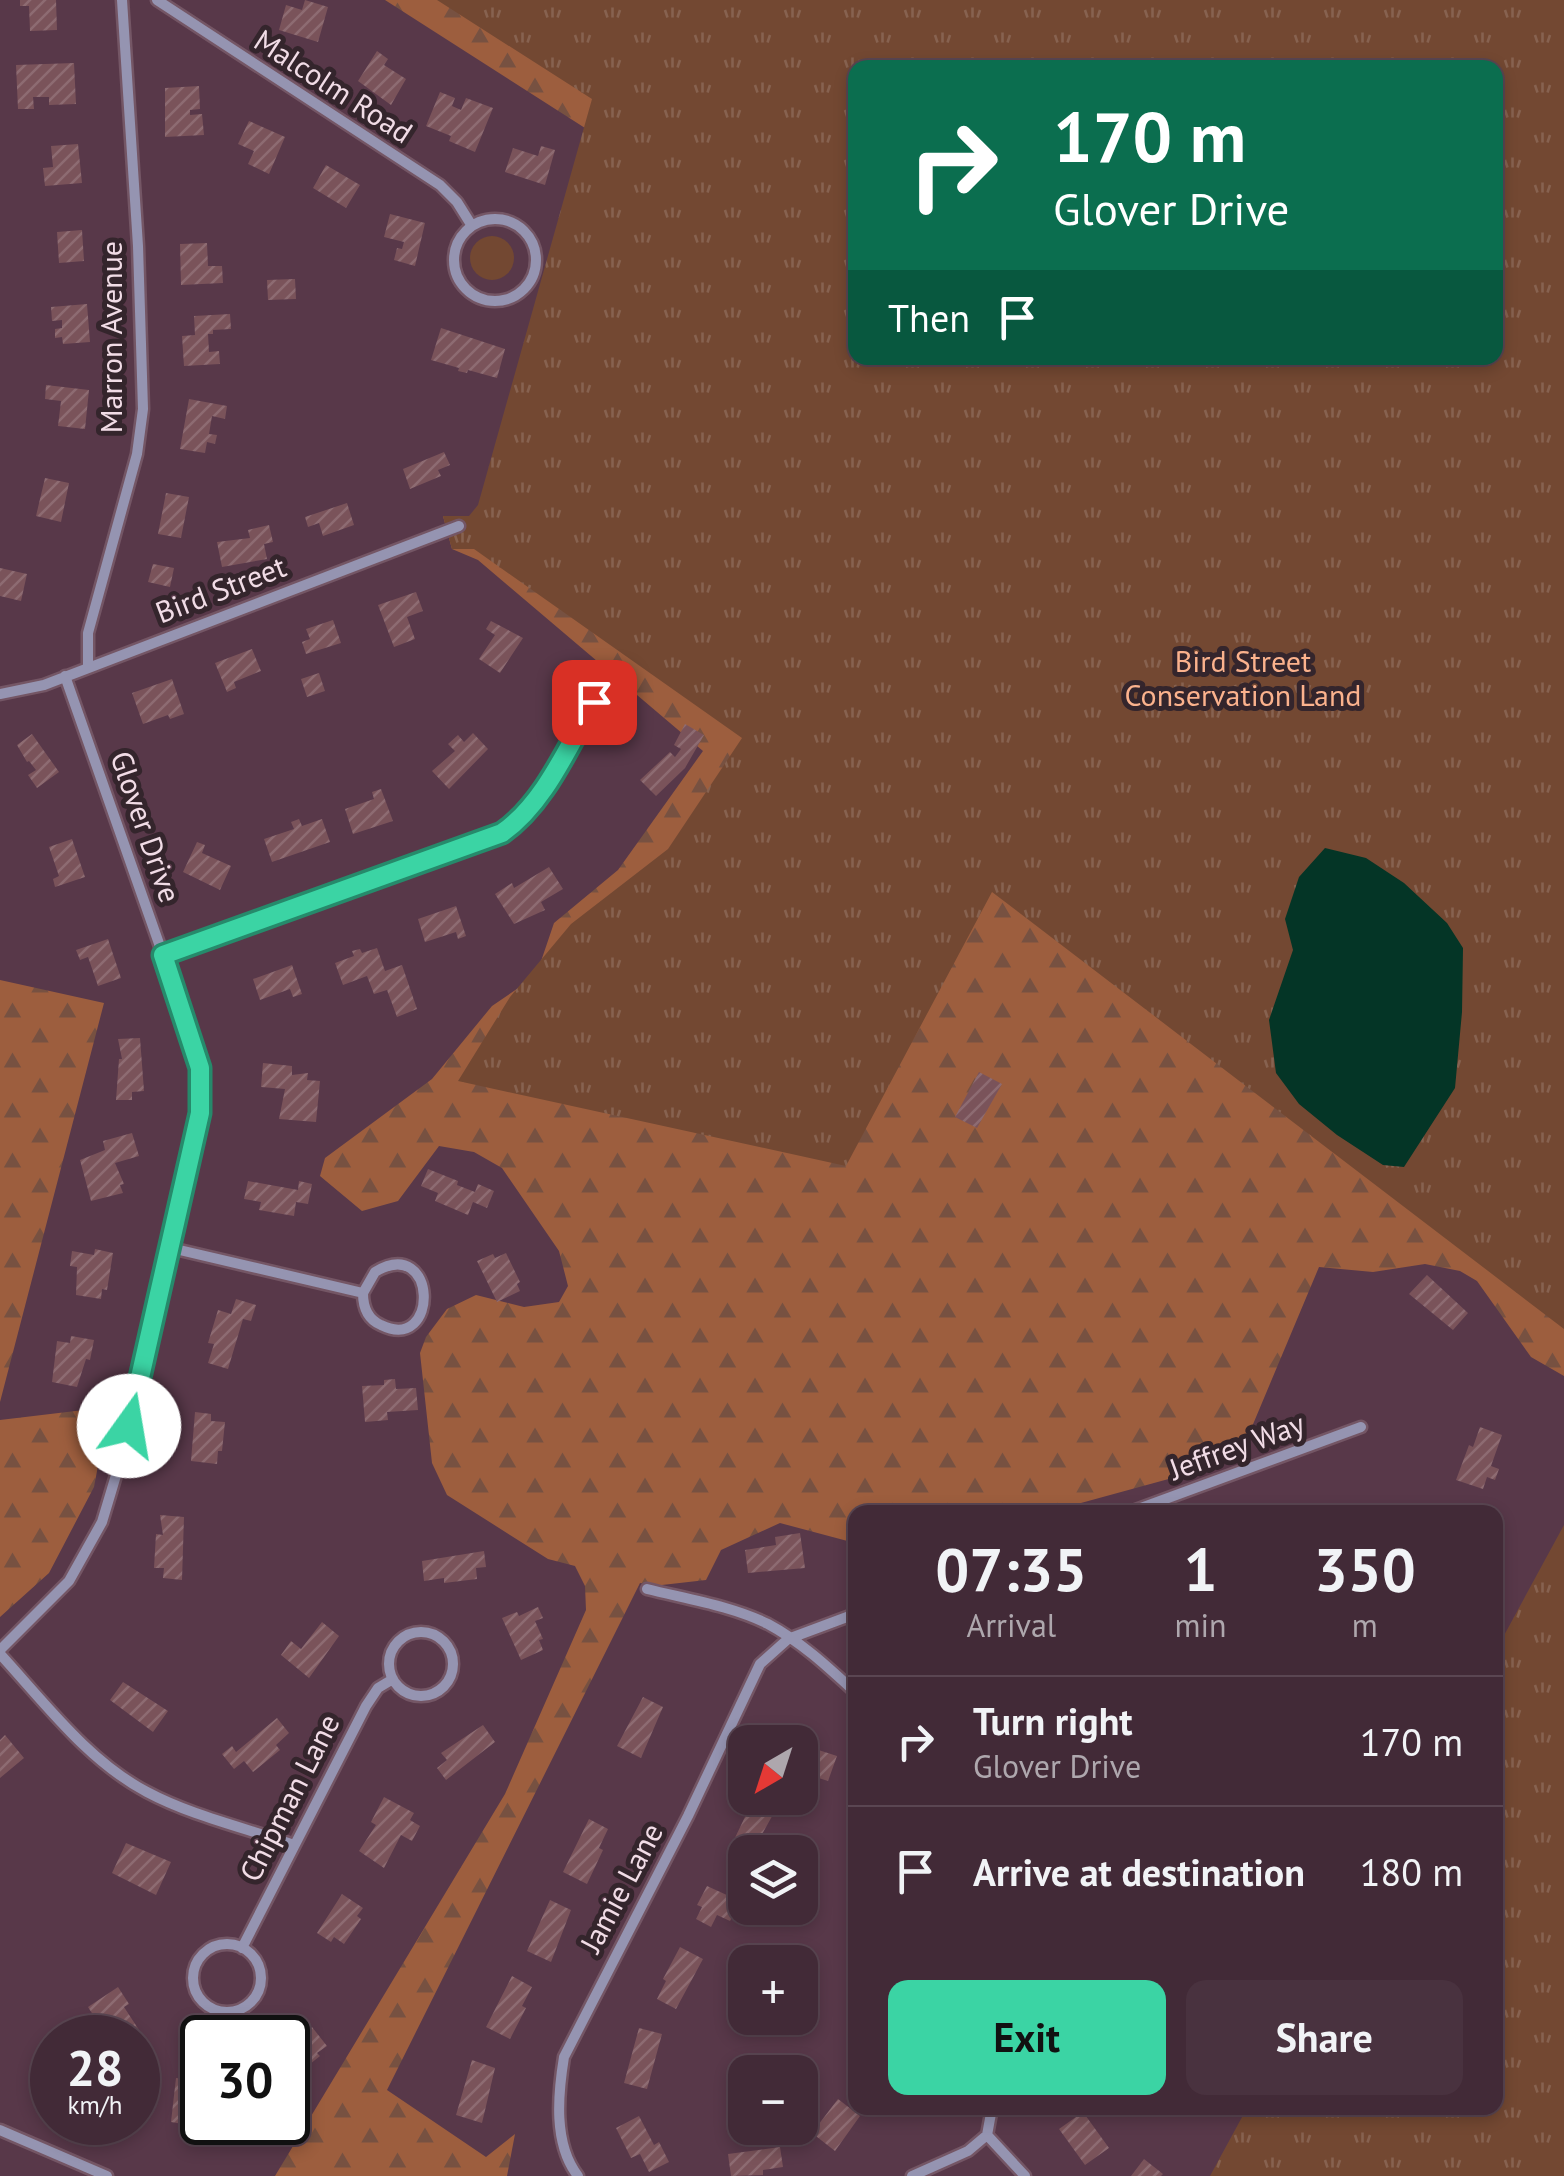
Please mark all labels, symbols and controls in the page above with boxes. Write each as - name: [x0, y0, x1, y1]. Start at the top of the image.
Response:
- street label: Malcolm Road: [247, 20, 420, 151]
- text: 170 m: [1053, 91, 1246, 181]
- icon: right: [888, 100, 1018, 230]
- text: Glover Drive: [1053, 179, 1289, 237]
- street label: Marron Avenue: [91, 241, 130, 433]
- icon: arrive: [990, 290, 1045, 345]
- text: Then: [888, 293, 970, 342]
- street label: Bird Street: [150, 546, 291, 631]
- park label: Bird Street Conservation Land: [1124, 641, 1362, 714]
- pin: [552, 660, 637, 745]
- icon: arrive: [567, 675, 622, 730]
- street label: Glover Drive: [102, 746, 191, 907]
- position arrow: [77, 1374, 181, 1478]
- street label: Jeffrey Way: [1162, 1403, 1309, 1489]
- text: 07:35: [935, 1530, 1087, 1608]
- text: 1: [1184, 1530, 1218, 1608]
- text: 350: [1314, 1530, 1416, 1608]
- text: Arrival: [966, 1604, 1056, 1646]
- text: min: [1175, 1604, 1227, 1646]
- text: m: [1352, 1604, 1378, 1646]
- text: Turn right: [973, 1696, 1133, 1745]
- street label: Chipman Lane: [230, 1707, 348, 1888]
- icon: right: [888, 1714, 943, 1769]
- text: 170 m: [1360, 1717, 1463, 1766]
- north arrow: [728, 1725, 818, 1815]
- map controls: [728, 1725, 818, 2145]
- text: Glover Drive: [973, 1745, 1141, 1787]
- street label: Jamie Lane: [569, 1816, 671, 1960]
- button: layers: [728, 1835, 818, 1925]
- icon: arrive: [888, 1844, 943, 1899]
- text: Arrive at destination: [973, 1847, 1305, 1896]
- text: 180 m: [1360, 1847, 1463, 1896]
- button: +: [728, 1945, 818, 2035]
- button: Exit: [888, 1980, 1166, 2095]
- button: Share: [1186, 1980, 1463, 2095]
- speed limit sign: 30: [180, 2015, 310, 2145]
- text: 28: [67, 2035, 123, 2100]
- button: −: [728, 2055, 818, 2145]
- text: km/h: [68, 2089, 122, 2121]

